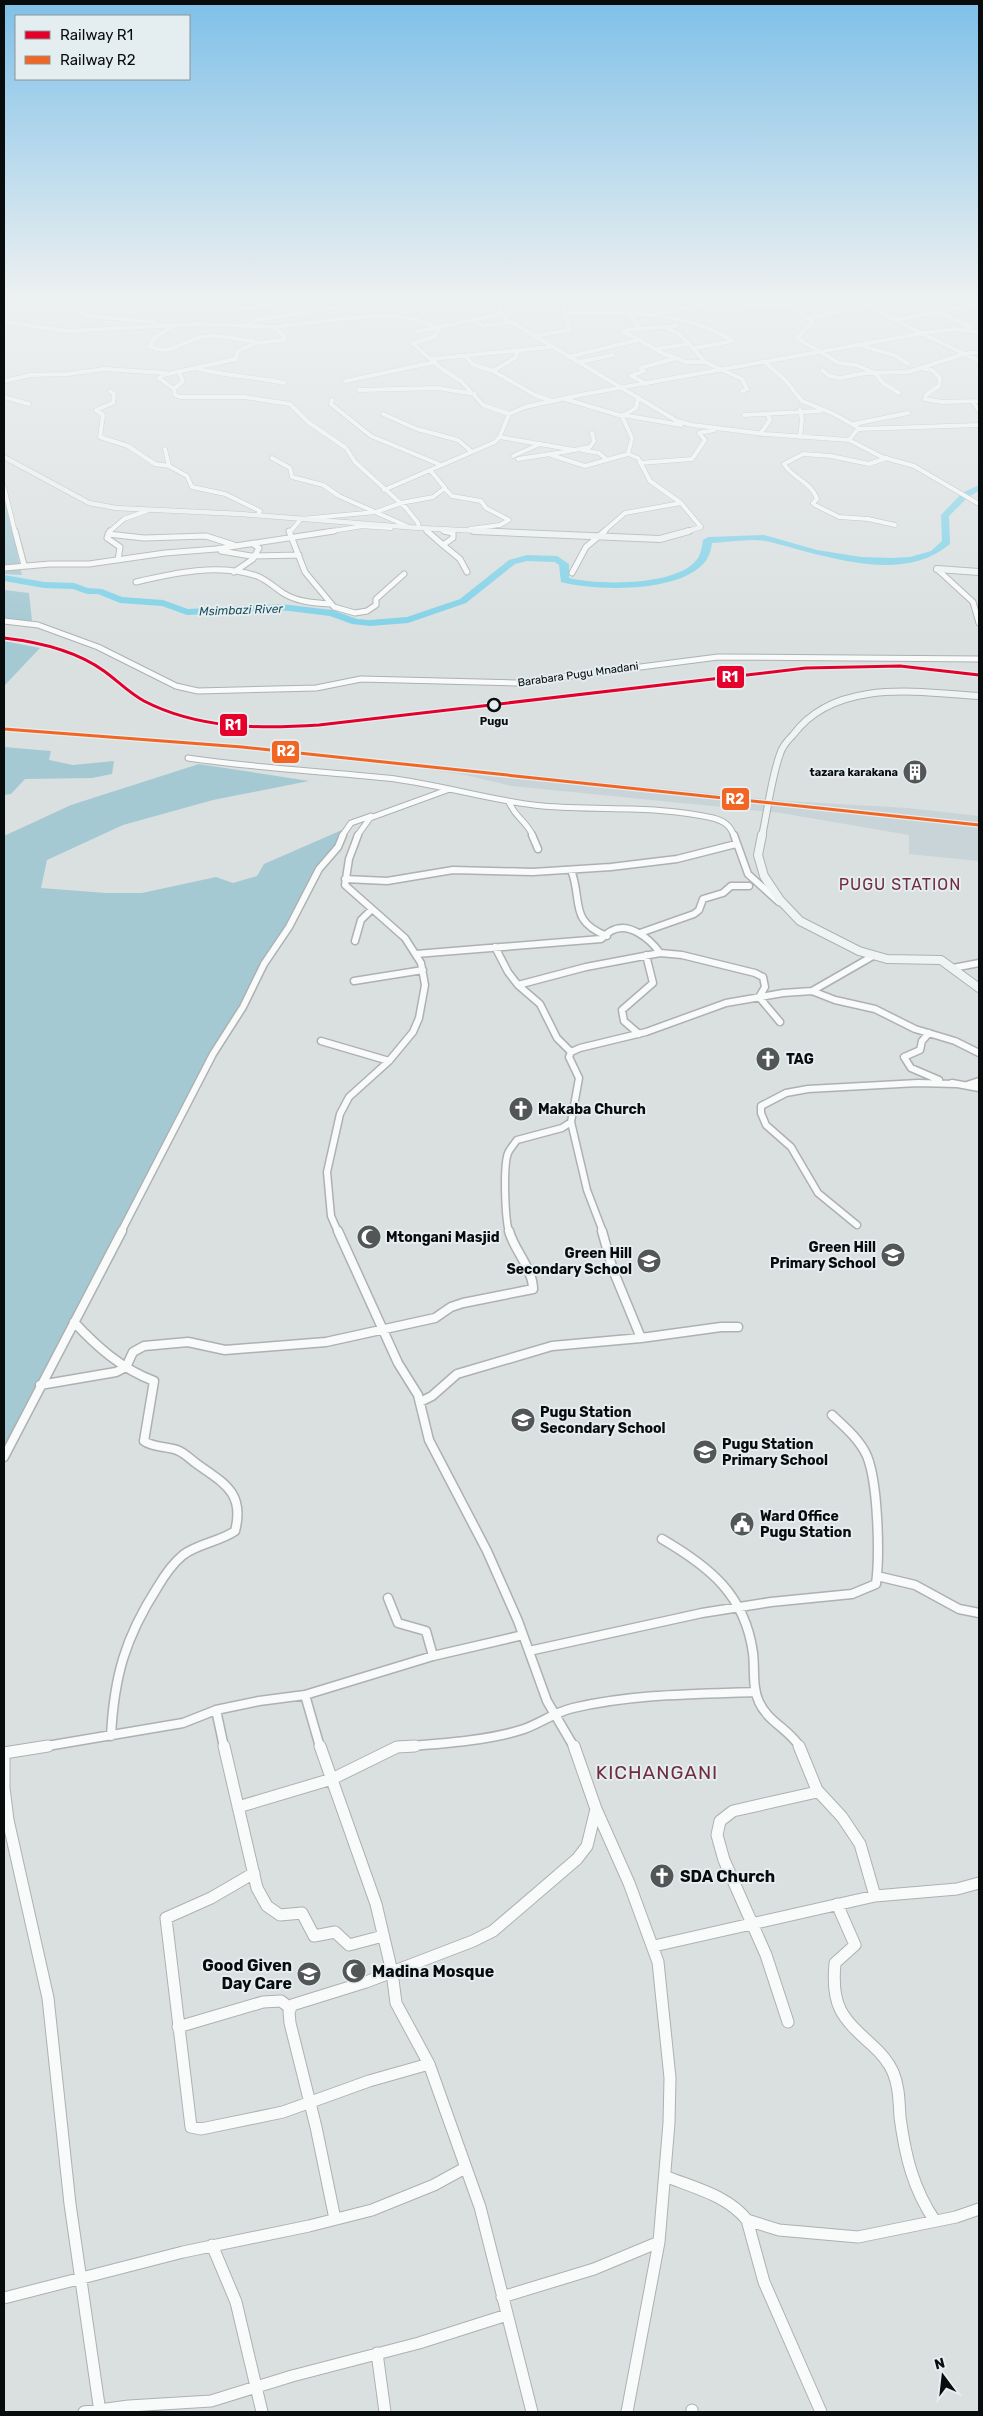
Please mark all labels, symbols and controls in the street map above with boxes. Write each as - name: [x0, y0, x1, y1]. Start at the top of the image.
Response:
- legend: [15, 15, 190, 80]
- text: Railway R1: [60, 26, 133, 44]
- text: Railway R2: [60, 51, 136, 69]
- water label: Msimbazi River: [199, 602, 284, 618]
- street label: Barabara Pugu Mnadani: [517, 660, 639, 689]
- line badge: R1: [716, 665, 745, 689]
- text: R1: [722, 669, 738, 686]
- marker: Pugu: [487, 698, 501, 712]
- line badge: R1: [219, 713, 248, 737]
- place label: Pugu: [480, 715, 508, 728]
- text: R1: [225, 717, 241, 734]
- line badge: R2: [271, 740, 300, 764]
- text: R2: [277, 743, 295, 760]
- building icon: tazara karakana: [902, 759, 928, 785]
- place label: tazara karakana: [810, 766, 898, 779]
- line badge: R2: [721, 787, 750, 811]
- text: R2: [726, 791, 744, 808]
- district label: PUGU STATION: [839, 875, 961, 894]
- church icon: TAG: [755, 1046, 781, 1072]
- place label: TAG: [786, 1051, 814, 1068]
- church icon: Makaba Church: [508, 1096, 534, 1122]
- place label: Makaba Church: [538, 1101, 646, 1118]
- mosque icon: Mtongani Masjid: [356, 1224, 382, 1250]
- place label: Mtongani Masjid: [386, 1229, 500, 1246]
- place label: Green Hill Primary School: [770, 1239, 876, 1272]
- school or university icon: Green Hill Primary School: [880, 1242, 906, 1268]
- place label: Green Hill Secondary School: [506, 1245, 632, 1278]
- school or university icon: Green Hill Secondary School: [636, 1248, 662, 1274]
- place label: Pugu Station Secondary School: [540, 1404, 666, 1437]
- school or university icon: Pugu Station Secondary School: [510, 1407, 536, 1433]
- place label: Pugu Station Primary School: [722, 1436, 828, 1469]
- school or university icon: Pugu Station Primary School: [692, 1439, 718, 1465]
- place label: Ward Office Pugu Station: [760, 1508, 851, 1541]
- public building icon: Ward Office Pugu Station: [729, 1511, 755, 1537]
- district label: KICHANGANI: [596, 1761, 718, 1784]
- church icon: SDA Church: [649, 1863, 675, 1889]
- place label: SDA Church: [680, 1867, 775, 1886]
- place label: Good Given Day Care: [202, 1956, 292, 1993]
- mosque icon: Madina Mosque: [341, 1958, 367, 1984]
- school or university icon: Good Given Day Care: [296, 1961, 322, 1987]
- place label: Madina Mosque: [372, 1962, 494, 1981]
- north arrow: [918, 2351, 968, 2401]
- text: N: [933, 2354, 947, 2373]

